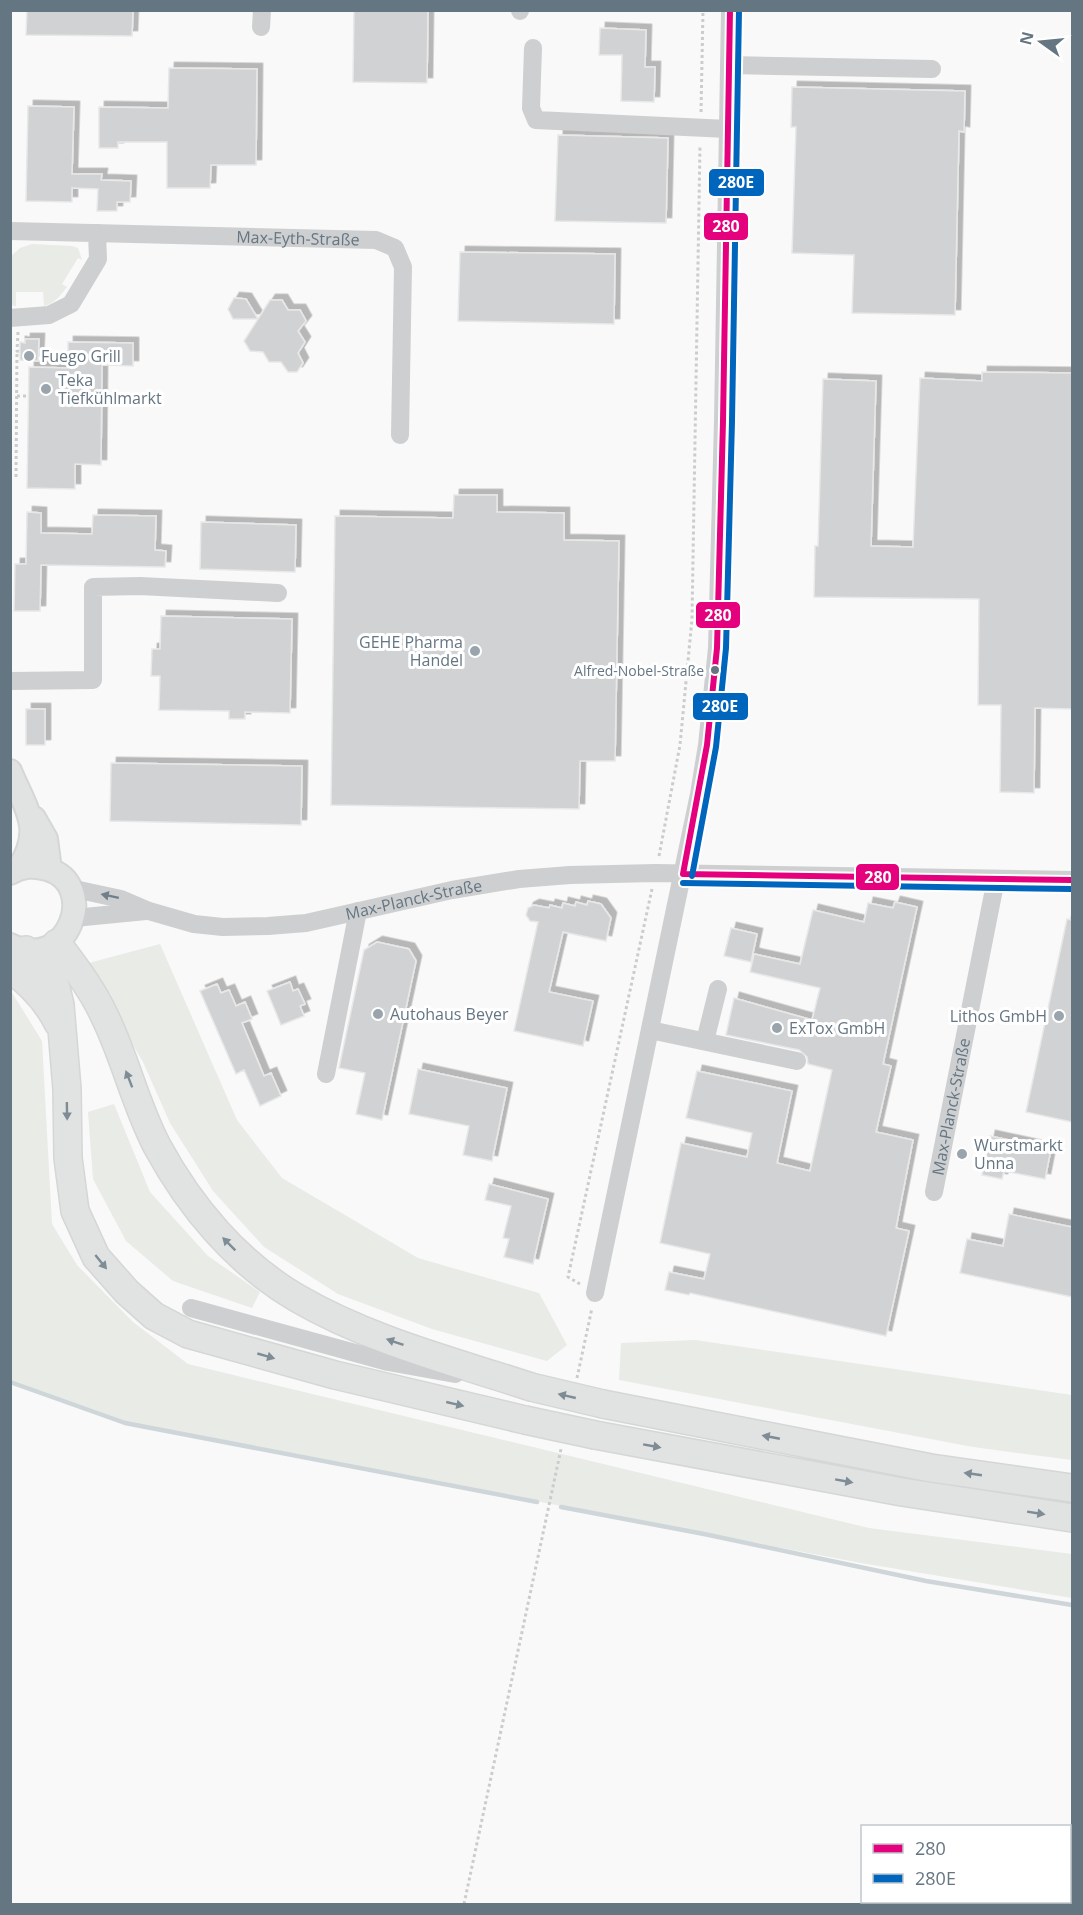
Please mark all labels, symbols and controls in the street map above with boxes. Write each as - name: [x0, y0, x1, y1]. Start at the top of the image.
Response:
- north arrow: [1011, 12, 1071, 72]
- text: N: [1014, 29, 1039, 47]
- line badge: 280E: [708, 168, 765, 197]
- text: 280E: [718, 171, 754, 193]
- line badge: 280: [703, 212, 749, 241]
- text: 280: [712, 215, 740, 237]
- street label: Max-Eyth-Straße: [236, 226, 360, 251]
- place label: Fuego Grill: [41, 345, 121, 367]
- marker: Fuego Grill: [22, 349, 36, 363]
- place label: Teka Tiefkühlmarkt: [58, 369, 162, 409]
- marker: Teka Tiefkühlmarkt: [39, 382, 53, 396]
- line badge: 280: [695, 601, 741, 629]
- text: 280: [704, 604, 732, 626]
- place label: GEHE Pharma Handel: [359, 631, 463, 671]
- marker: GEHE Pharma Handel: [468, 644, 482, 658]
- place label: Alfred-Nobel-Straße: [574, 661, 704, 680]
- marker: Alfred-Nobel-Straße: [709, 664, 721, 676]
- line badge: 280E: [692, 692, 749, 721]
- text: 280E: [702, 695, 738, 717]
- line badge: 280: [855, 863, 900, 891]
- text: 280: [864, 866, 892, 888]
- street label: Max-Planck-Straße: [343, 874, 484, 925]
- one-way arrow: [101, 891, 119, 901]
- place label: Autohaus Beyer: [390, 1003, 509, 1025]
- place label: Lithos GmbH: [950, 1005, 1047, 1027]
- marker: Autohaus Beyer: [371, 1007, 385, 1021]
- marker: Lithos GmbH: [1052, 1009, 1066, 1023]
- place label: ExTox GmbH: [789, 1017, 885, 1039]
- marker: ExTox GmbH: [770, 1021, 784, 1035]
- street label: Max-Planck-Straße: [927, 1036, 975, 1177]
- one-way arrow: [124, 1069, 134, 1087]
- one-way arrow: [63, 1102, 72, 1121]
- place label: Wurstmarkt Unna: [974, 1134, 1063, 1174]
- marker: Wurstmarkt Unna: [955, 1147, 969, 1161]
- one-way arrow: [222, 1236, 236, 1251]
- one-way arrow: [94, 1255, 107, 1270]
- one-way arrow: [386, 1337, 404, 1347]
- one-way arrow: [257, 1352, 275, 1361]
- one-way arrow: [557, 1390, 576, 1400]
- one-way arrow: [446, 1400, 464, 1410]
- one-way arrow: [761, 1432, 780, 1441]
- one-way arrow: [643, 1442, 662, 1451]
- one-way arrow: [963, 1470, 982, 1479]
- one-way arrow: [834, 1477, 853, 1486]
- one-way arrow: [1027, 1508, 1046, 1517]
- legend: [861, 1825, 1071, 1903]
- text: 280: [915, 1836, 946, 1860]
- text: 280E: [915, 1866, 956, 1890]

